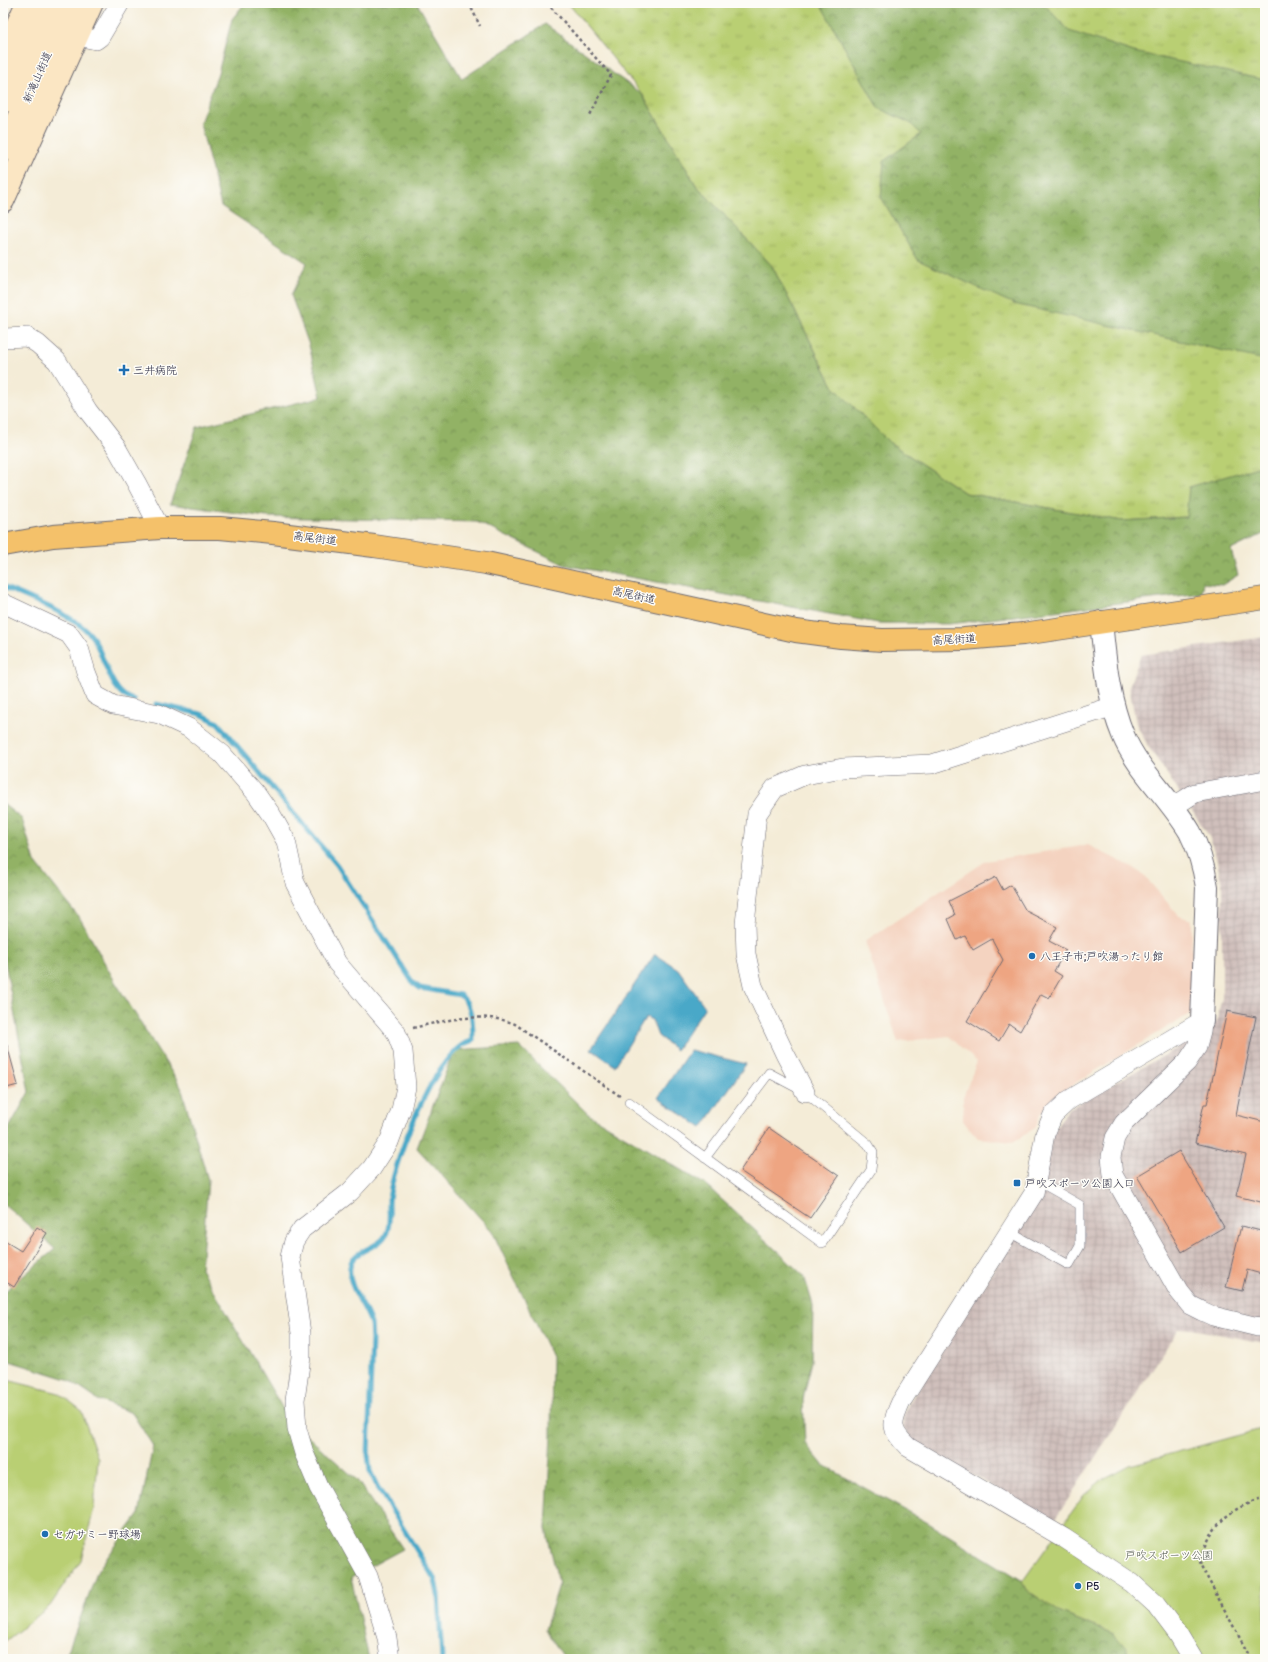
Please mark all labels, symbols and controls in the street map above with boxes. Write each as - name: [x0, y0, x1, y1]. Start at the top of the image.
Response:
- street label: 新滝山街道: [20, 49, 55, 105]
- marker: 三井病院: [118, 364, 130, 376]
- place label: 三井病院: [133, 364, 177, 377]
- street label: 高尾街道: [292, 529, 338, 548]
- street label: 高尾街道: [611, 584, 657, 607]
- street label: 高尾街道: [932, 632, 976, 647]
- place label: 八王子市;戸吹湯ったり館: [1040, 950, 1163, 963]
- marker: 八王子市;戸吹湯ったり館: [1027, 951, 1037, 961]
- place label: 戸吹スポーツ公園入口: [1025, 1177, 1135, 1190]
- marker: 戸吹スポーツ公園入口: [1012, 1178, 1022, 1188]
- place label: セガサミー野球場: [53, 1528, 141, 1541]
- marker: セガサミー野球場: [40, 1529, 50, 1539]
- park label: 戸吹スポーツ公園: [1125, 1549, 1213, 1562]
- place label: P5: [1086, 1580, 1099, 1593]
- marker: P5: [1073, 1581, 1083, 1591]

